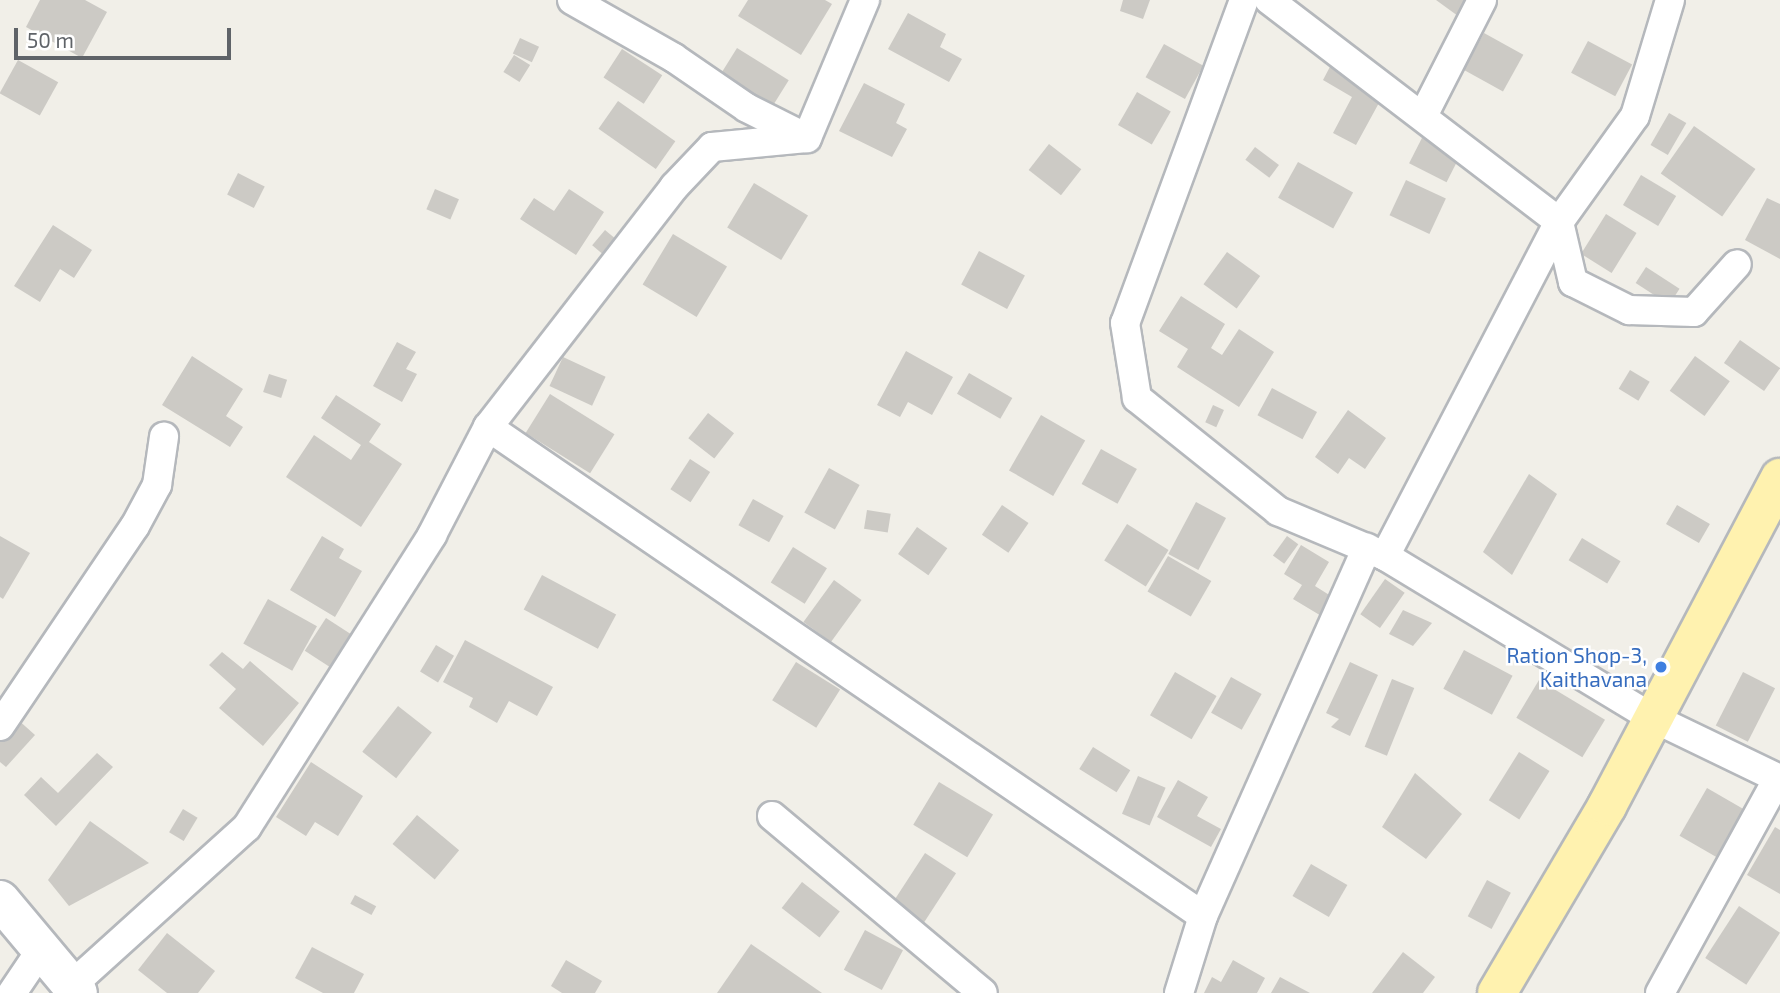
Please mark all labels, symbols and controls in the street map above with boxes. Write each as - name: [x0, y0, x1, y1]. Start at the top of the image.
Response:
- scale bar: [18, 14, 234, 58]
- text: 50 m: [27, 27, 74, 52]
- place label: Ration Shop-3, Kaithavana: [1506, 642, 1647, 692]
- marker: Ration Shop-3, Kaithavana: [1653, 659, 1669, 675]

